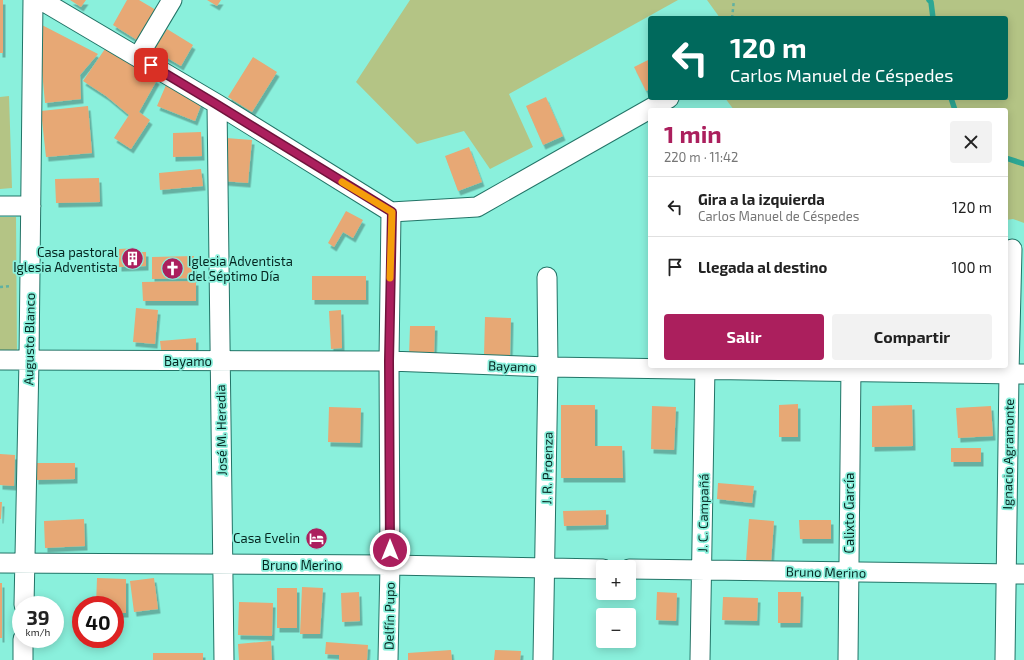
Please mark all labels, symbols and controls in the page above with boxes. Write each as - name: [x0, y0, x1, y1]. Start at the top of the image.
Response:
- text: 120 m: [730, 30, 807, 64]
- icon: left: [664, 32, 716, 84]
- pin: [134, 48, 168, 82]
- icon: arrive: [140, 54, 162, 76]
- text: Carlos Manuel de Céspedes: [730, 64, 953, 86]
- text: 1 min: [664, 119, 722, 148]
- button: close: [950, 121, 992, 163]
- text: 220 m · 11:42: [664, 149, 738, 165]
- text: Gira a la izquierda: [698, 190, 825, 208]
- icon: left: [664, 196, 686, 218]
- text: 120 m: [952, 198, 992, 216]
- text: Carlos Manuel de Céspedes: [698, 208, 859, 224]
- place label: Casa pastoral Iglesia Adventista: [13, 244, 118, 275]
- building icon: Casa pastoral Iglesia Adventista: [120, 246, 146, 272]
- place label: Iglesia Adventista del Séptimo Día: [188, 253, 293, 284]
- church icon: Iglesia Adventista del Séptimo Día: [160, 255, 186, 281]
- icon: arrive: [664, 256, 686, 278]
- text: Llegada al destino: [698, 258, 827, 276]
- text: 100 m: [951, 258, 992, 276]
- street label: Augusto Blanco: [20, 293, 38, 385]
- button: Salir: [664, 314, 824, 360]
- button: Compartir: [832, 314, 992, 360]
- street label: Bayamo: [164, 353, 212, 369]
- street label: Bayamo: [488, 357, 536, 375]
- street label: José M. Heredia: [212, 384, 230, 476]
- street label: Ignacio Agramonte: [999, 398, 1017, 510]
- street label: J. R. Proenza: [538, 432, 556, 504]
- street label: J. C. Campañá: [694, 473, 712, 553]
- street label: Calixto García: [841, 473, 857, 553]
- hotel icon: Casa Evelin: [303, 525, 329, 551]
- position arrow: [369, 529, 411, 571]
- place label: Casa Evelin: [233, 530, 300, 546]
- street label: Bruno Merino: [262, 557, 342, 573]
- map controls: [596, 560, 636, 648]
- button: +: [596, 560, 636, 600]
- street label: Bruno Merino: [786, 563, 866, 581]
- street label: Delfín Pupo: [380, 582, 398, 650]
- speed limit sign: 40: [72, 596, 124, 648]
- text: 39: [26, 605, 50, 629]
- button: −: [596, 608, 636, 648]
- text: km/h: [26, 626, 50, 638]

